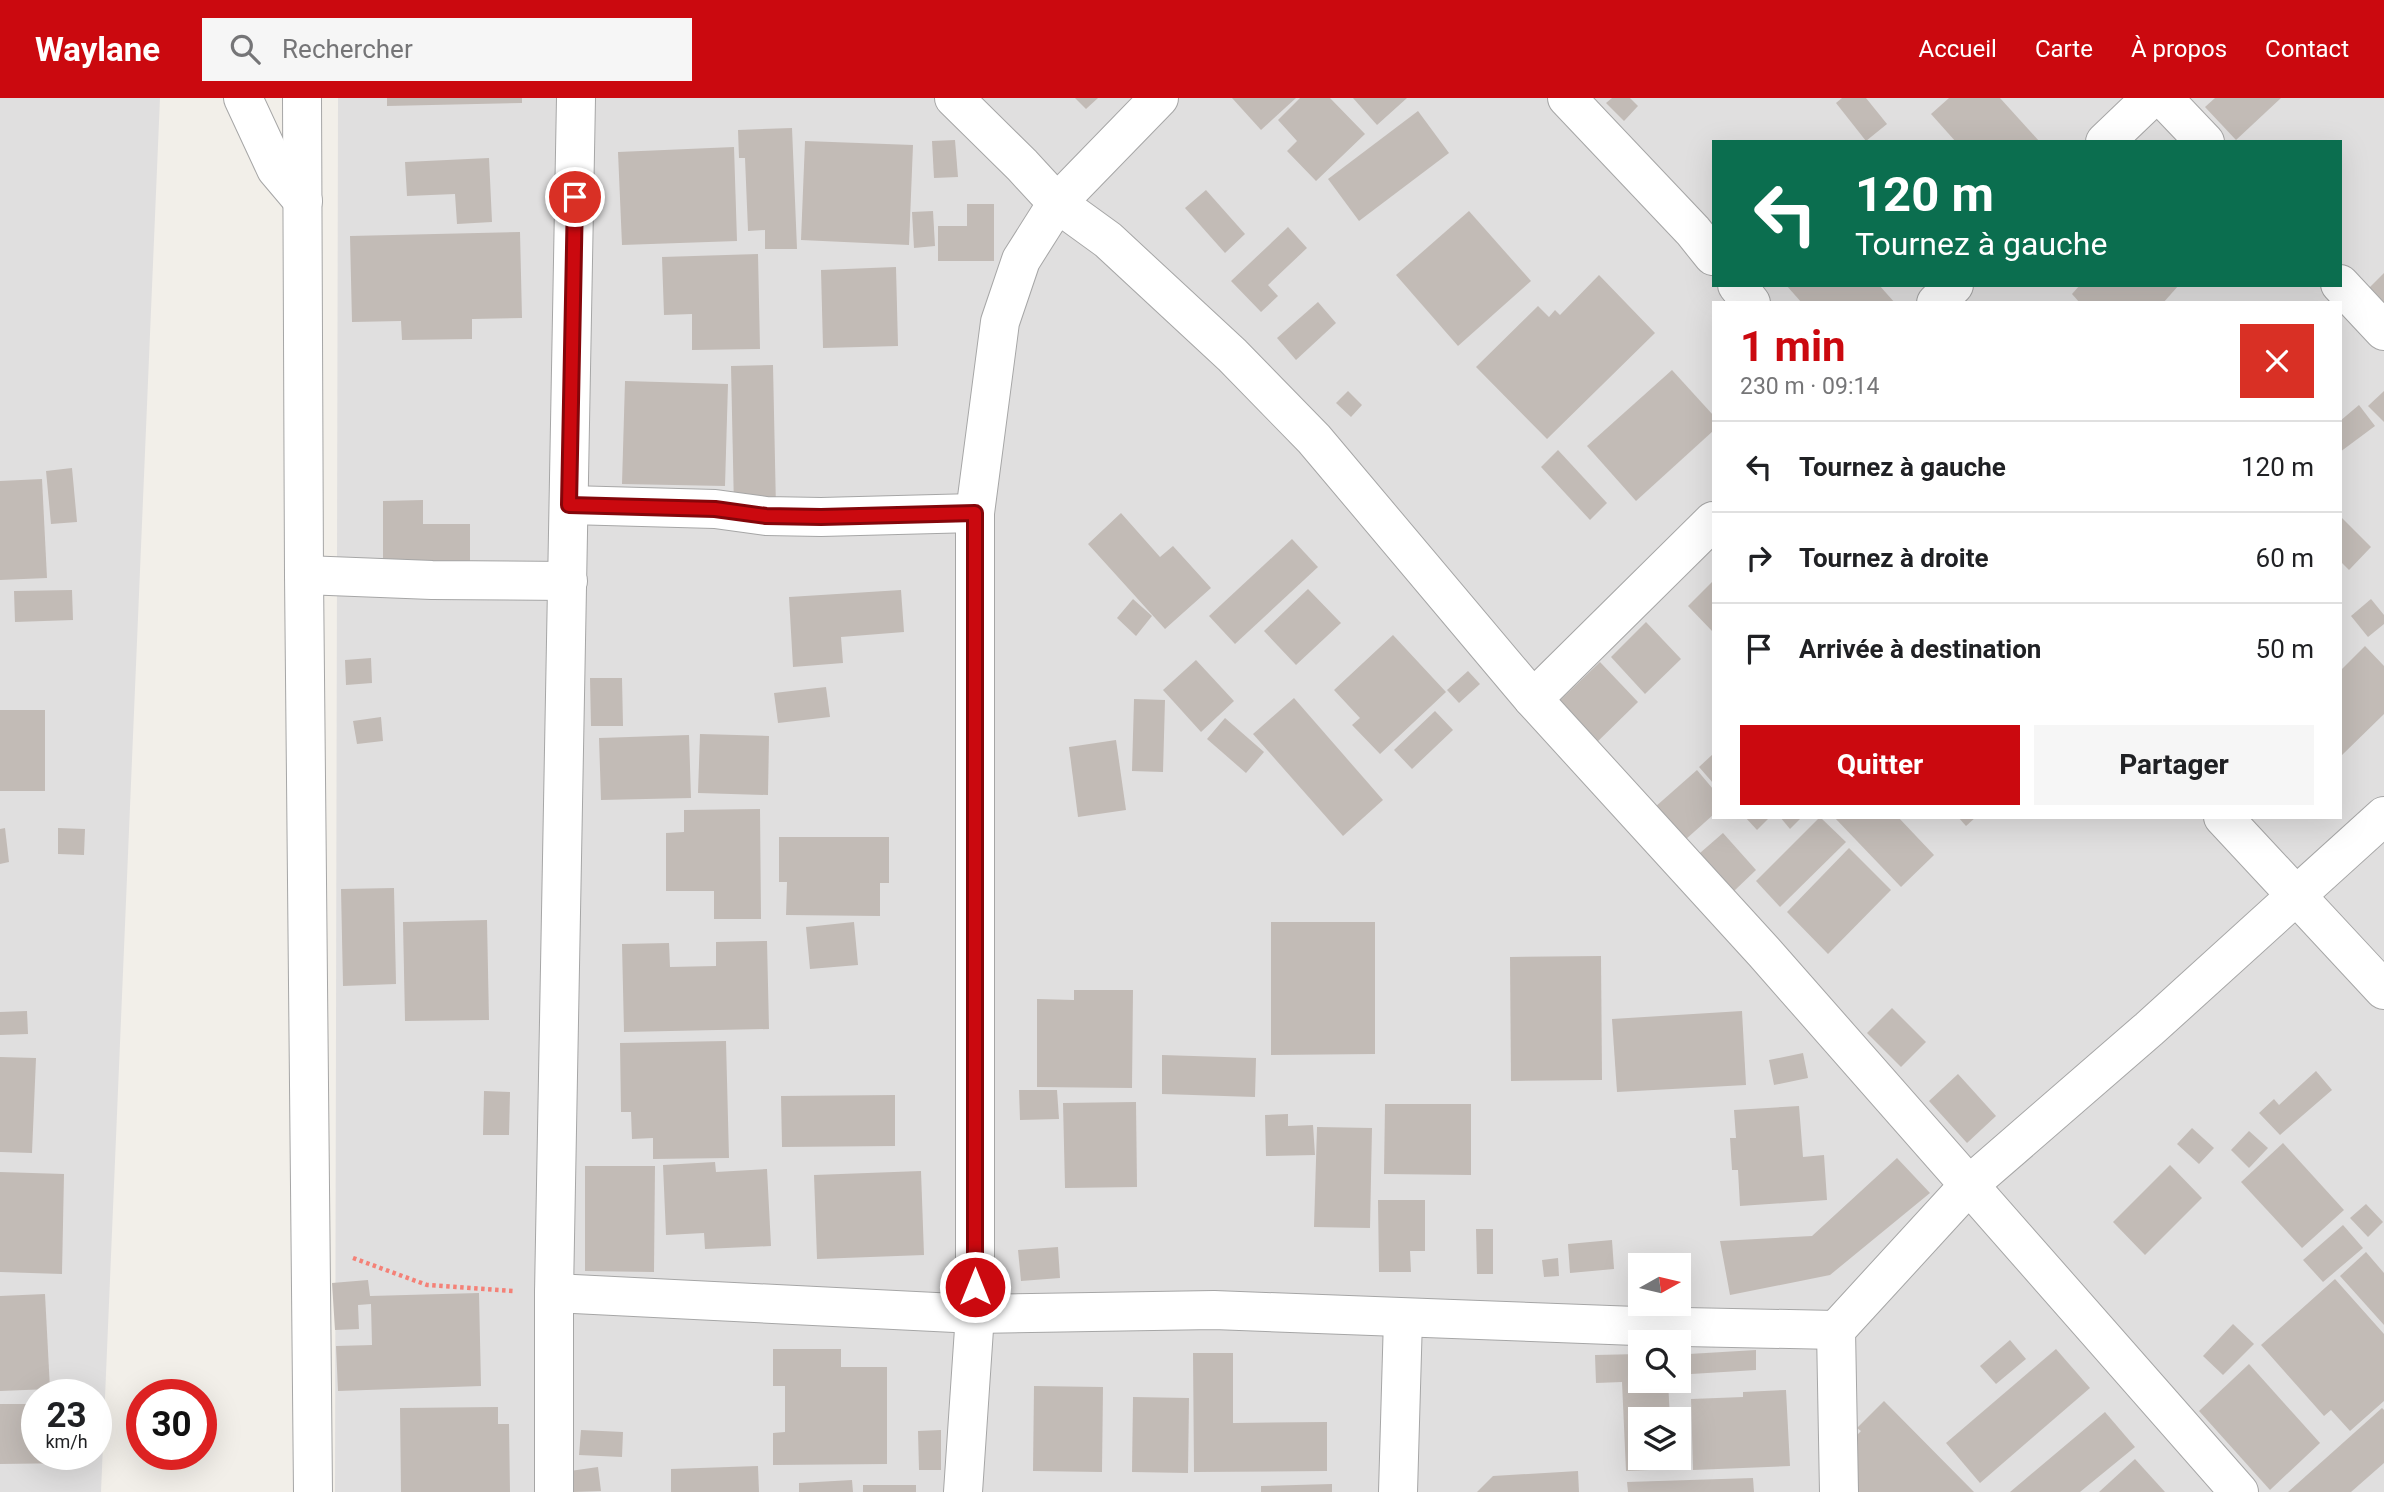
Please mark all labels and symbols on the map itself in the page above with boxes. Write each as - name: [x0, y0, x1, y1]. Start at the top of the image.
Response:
- pin: [545, 167, 605, 227]
- position arrow: [938, 1250, 1012, 1324]
- north arrow: [1628, 1253, 1690, 1316]
- speed limit sign: 30: [126, 1379, 217, 1470]

